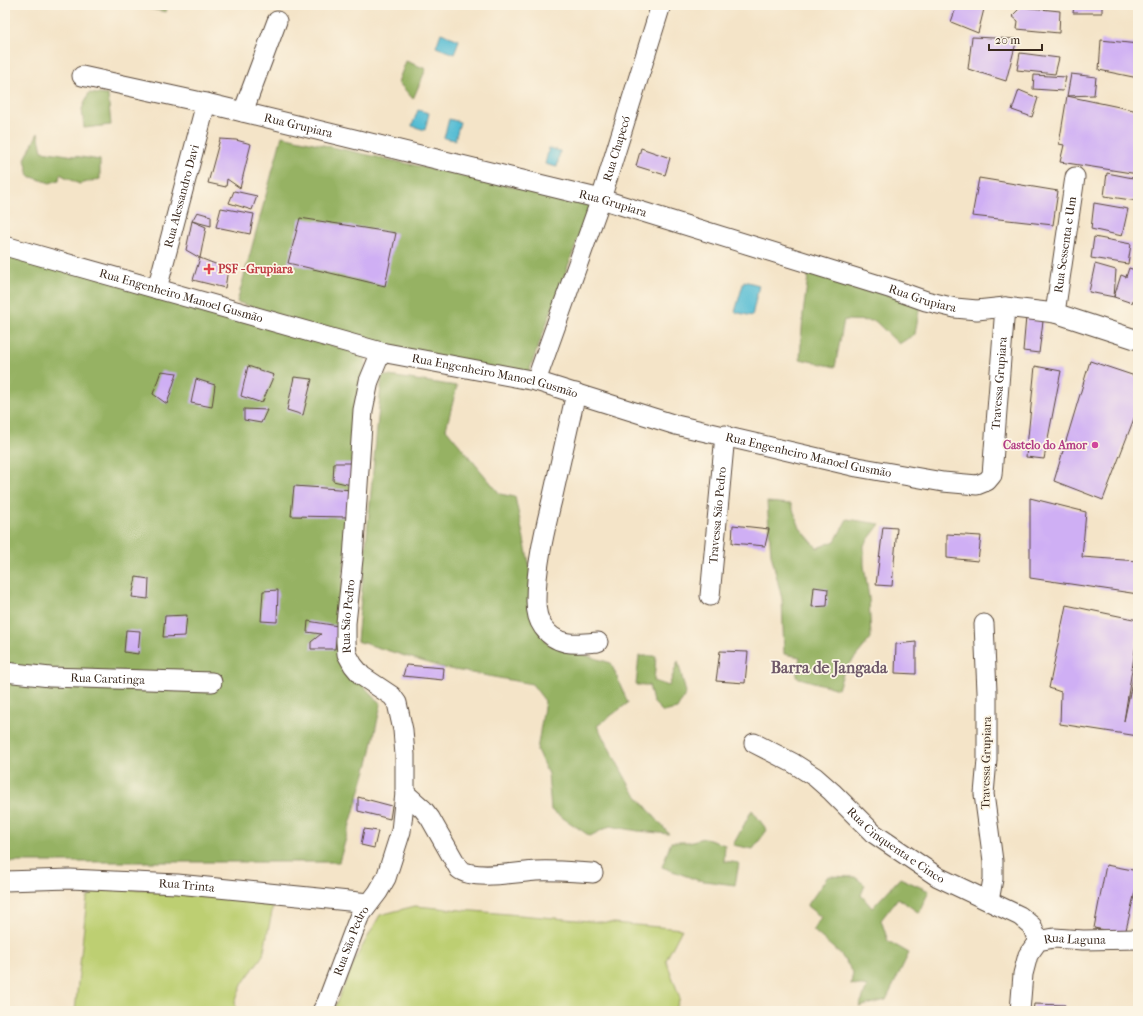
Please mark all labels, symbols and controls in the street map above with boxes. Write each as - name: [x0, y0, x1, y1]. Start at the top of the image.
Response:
- scale bar: [989, 26, 1042, 52]
- text: 20 m: [995, 33, 1020, 47]
- street label: Rua Grupiara: [263, 110, 335, 141]
- street label: Rua Chapecó: [600, 114, 633, 183]
- street label: Rua Alessandro Davi: [161, 143, 202, 249]
- street label: Rua Grupiara: [578, 187, 649, 220]
- street label: Rua Sessenta e Um: [1051, 195, 1079, 294]
- place label: PSF - Grupiara: [218, 262, 293, 277]
- marker: PSF - Grupiara: [203, 263, 215, 275]
- street label: Rua Engenheiro Manoel Gusmão: [98, 266, 265, 325]
- street label: Rua Grupiara: [887, 281, 958, 315]
- street label: Travessa Grupiara: [989, 336, 1010, 430]
- street label: Rua Engenheiro Manoel Gusmão: [411, 351, 580, 401]
- street label: Rua Engenheiro Manoel Gusmão: [724, 430, 893, 480]
- place label: Castelo do Amor: [1003, 438, 1088, 452]
- marker: Castelo do Amor: [1090, 440, 1100, 450]
- street label: Travessa São Pedro: [706, 466, 729, 565]
- street label: Rua São Pedro: [339, 579, 358, 654]
- district label: Barra de Jangada: [771, 658, 888, 678]
- street label: Rua Caratinga: [70, 671, 146, 687]
- street label: Travessa Grupiara: [978, 716, 994, 810]
- street label: Rua Cinquenta e Cinco: [844, 804, 947, 886]
- street label: Rua Trinta: [158, 876, 216, 895]
- street label: Rua São Pedro: [330, 903, 372, 978]
- street label: Rua Laguna: [1043, 931, 1106, 947]

